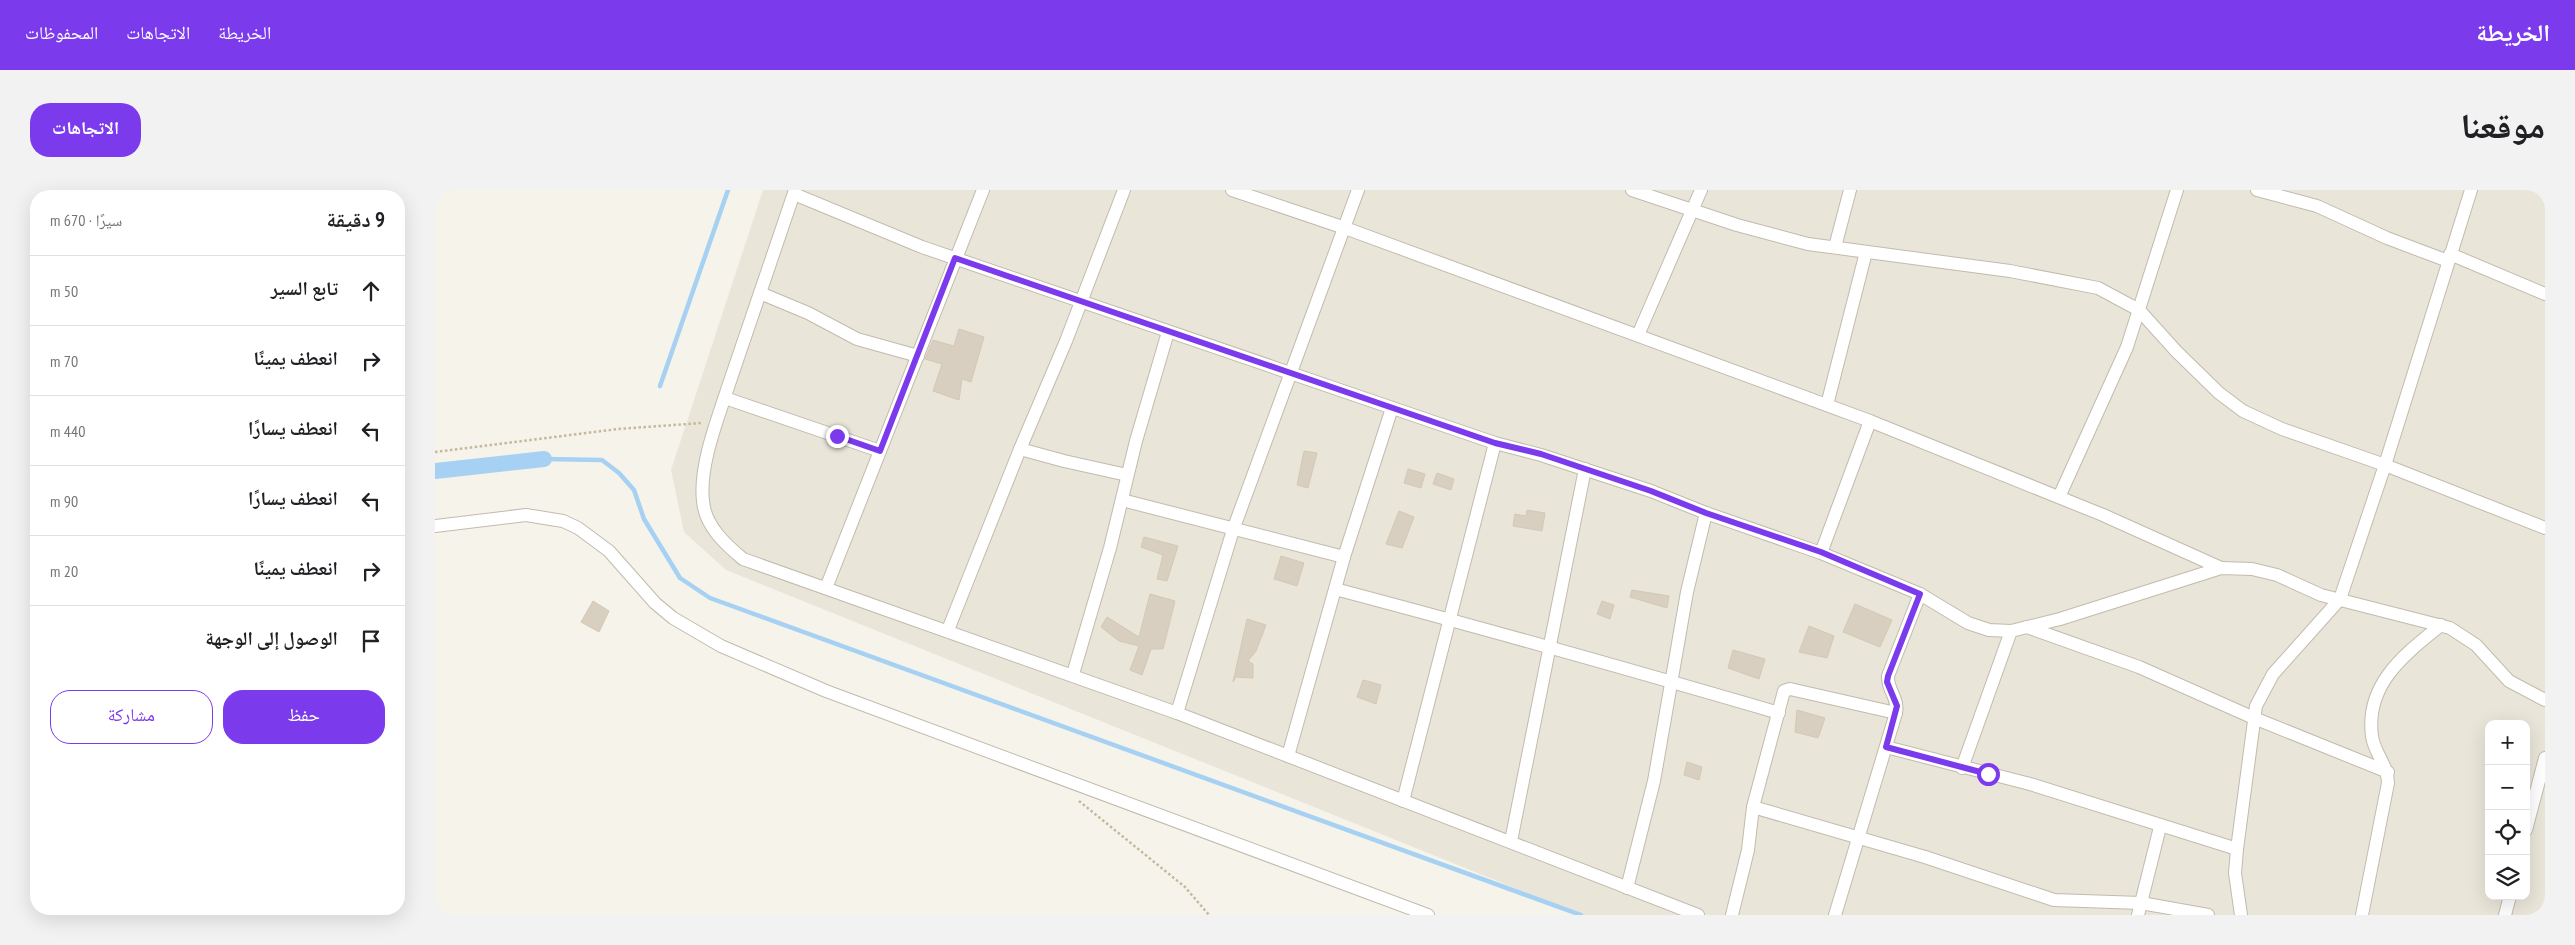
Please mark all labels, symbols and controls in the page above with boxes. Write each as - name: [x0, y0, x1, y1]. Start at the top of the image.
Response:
- text: الخريطة: [2476, 17, 2550, 48]
- text: المحفوظات: [25, 21, 98, 44]
- text: الاتجاهات: [126, 21, 190, 44]
- text: الخريطة: [218, 21, 271, 44]
- text: موقعنا: [2460, 102, 2545, 148]
- button: الاتجاهات: [30, 103, 141, 157]
- text: 9 دقيقة: [327, 206, 385, 233]
- text: سيرًا · 670 m: [50, 210, 122, 230]
- text: تابع السير: [271, 276, 338, 300]
- icon: ahead: [357, 277, 385, 305]
- text: 50 m: [50, 281, 78, 301]
- text: انعطف يمينًا: [254, 346, 338, 370]
- icon: right: [357, 347, 385, 375]
- text: 70 m: [50, 351, 78, 371]
- text: انعطف يسارًا: [248, 416, 338, 440]
- icon: left: [357, 417, 385, 445]
- text: 440 m: [50, 421, 85, 441]
- route end: [826, 425, 849, 448]
- text: انعطف يسارًا: [248, 486, 338, 510]
- icon: left: [357, 487, 385, 515]
- text: 90 m: [50, 491, 78, 511]
- text: انعطف يمينًا: [254, 556, 338, 580]
- icon: right: [357, 557, 385, 585]
- text: 20 m: [50, 561, 78, 581]
- text: الوصول إلى الوجهة: [205, 626, 338, 650]
- icon: arrive: [357, 627, 385, 655]
- button: مشاركة: [50, 690, 213, 744]
- button: حفظ: [223, 690, 385, 744]
- map controls: [2485, 720, 2530, 900]
- button: +: [2485, 720, 2530, 765]
- route start: [1977, 763, 2000, 786]
- button: −: [2485, 765, 2530, 810]
- button: locate: [2485, 810, 2530, 855]
- button: layers: [2485, 855, 2530, 900]

